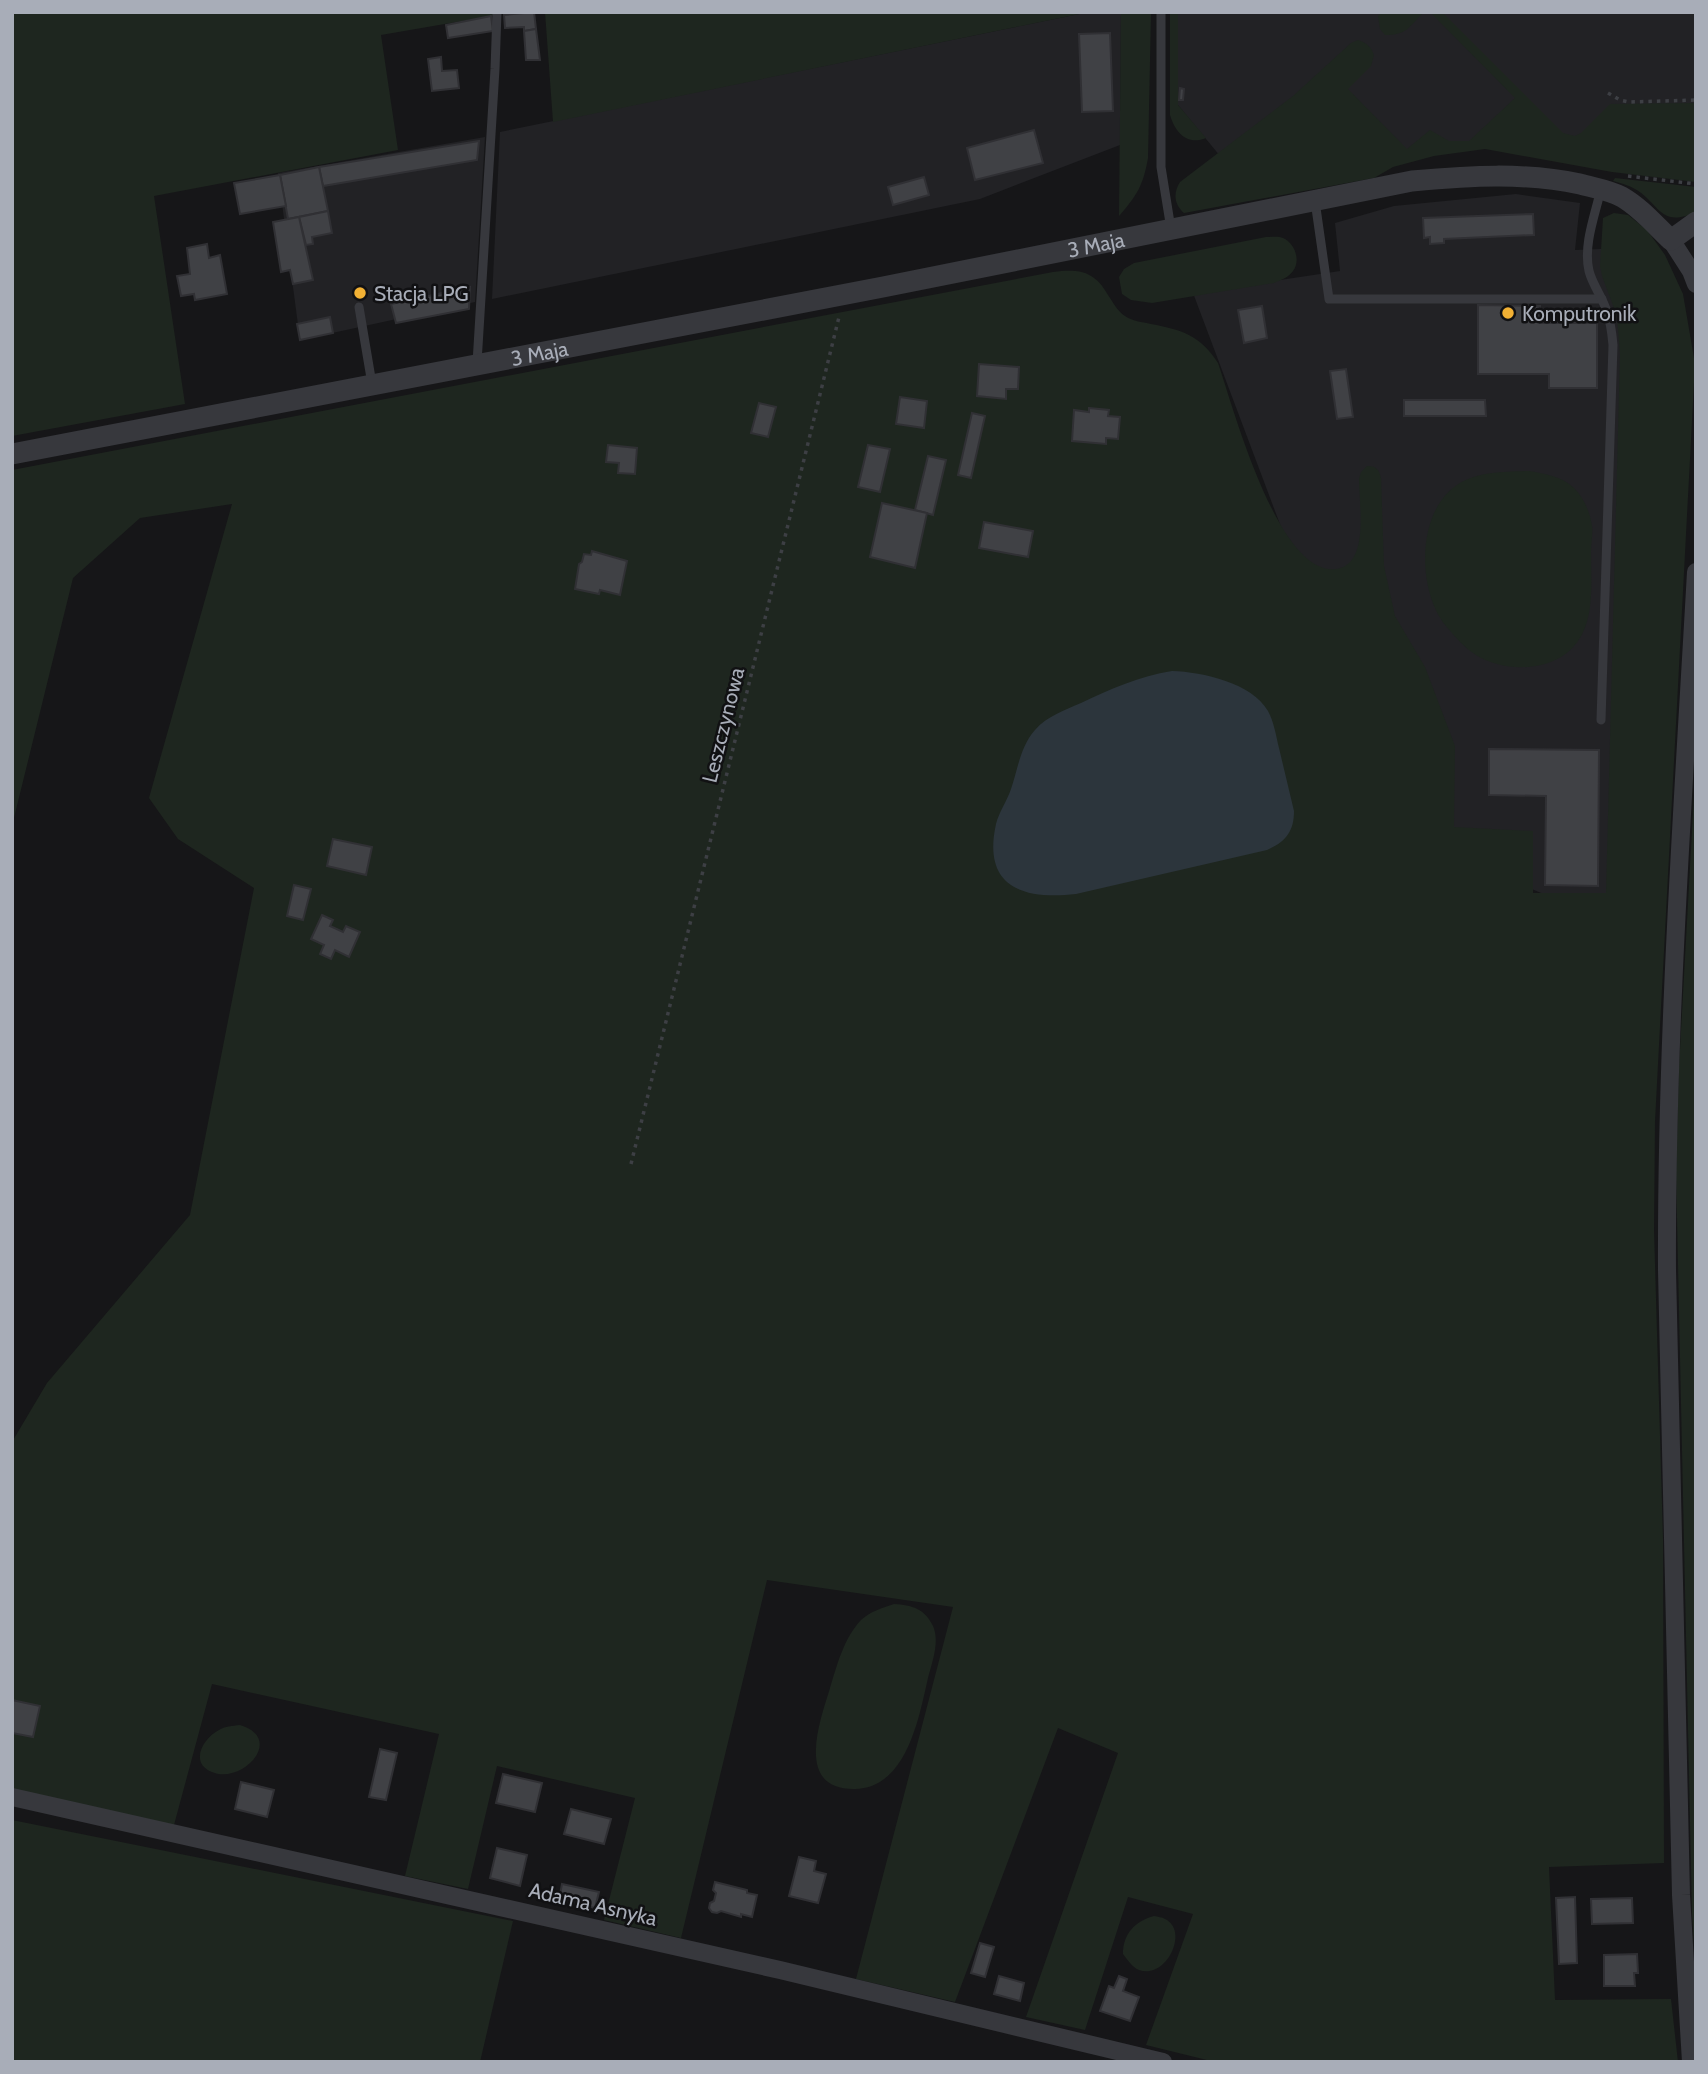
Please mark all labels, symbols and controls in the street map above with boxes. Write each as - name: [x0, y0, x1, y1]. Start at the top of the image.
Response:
- street label: 3 Maja: [1065, 226, 1127, 262]
- place label: Stacja LPG: [374, 281, 469, 307]
- marker: Stacja LPG: [352, 285, 368, 301]
- place label: Komputronik: [1522, 301, 1637, 326]
- marker: Komputronik: [1500, 305, 1516, 321]
- street label: 3 Maja: [509, 335, 570, 371]
- street label: Leszczynowa: [697, 665, 749, 785]
- street label: Adama Asnyka: [526, 1877, 660, 1931]

